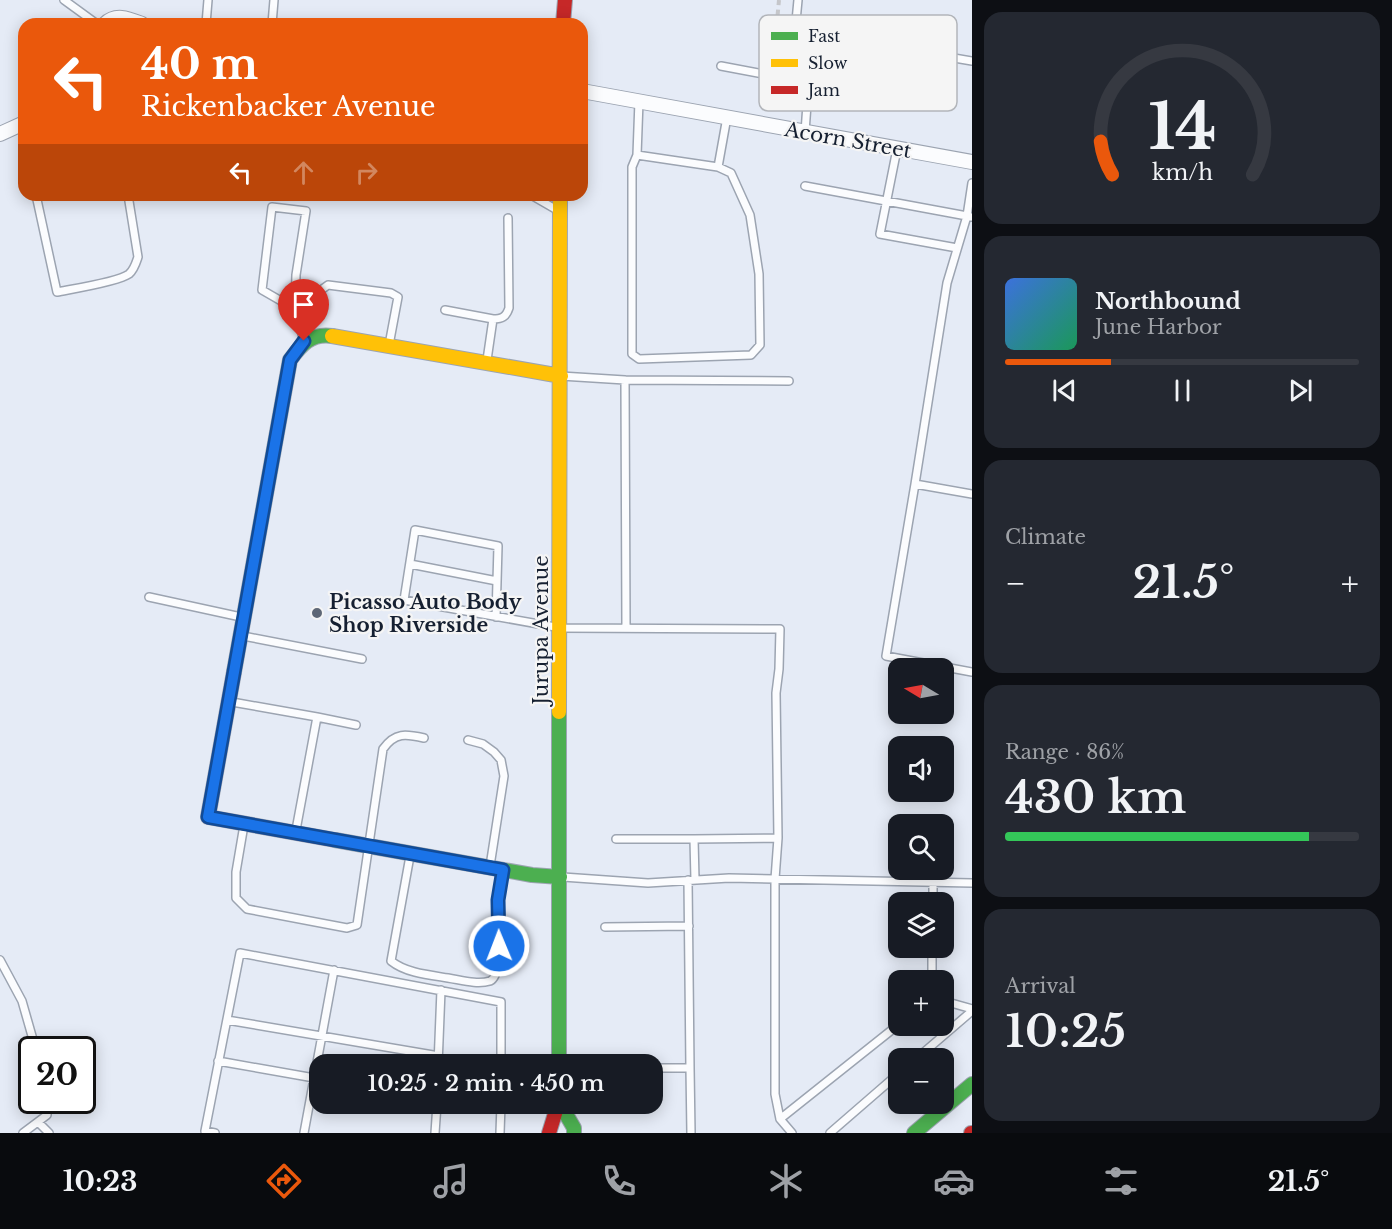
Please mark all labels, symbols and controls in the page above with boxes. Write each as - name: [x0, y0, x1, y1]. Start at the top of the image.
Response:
- legend: [759, 15, 957, 111]
- text: Fast: [808, 26, 840, 46]
- text: 40 m: [141, 38, 258, 90]
- icon: left: [42, 42, 120, 120]
- text: Slow: [808, 53, 848, 73]
- text: Jam: [806, 80, 840, 100]
- text: 14: [1148, 88, 1216, 166]
- text: Rickenbacker Avenue: [141, 90, 436, 123]
- street label: Acorn Street: [782, 117, 914, 163]
- icon: left: [224, 156, 257, 189]
- icon: ahead: [287, 156, 320, 189]
- icon: right: [350, 156, 383, 189]
- text: km/h: [1152, 159, 1213, 186]
- pin: [278, 279, 329, 341]
- icon: arrive: [287, 288, 320, 321]
- text: Northbound: [1095, 288, 1241, 315]
- text: June Harbor: [1095, 315, 1222, 339]
- icon: previous: [1048, 374, 1081, 407]
- icon: pause: [1166, 374, 1199, 407]
- icon: next: [1284, 374, 1317, 407]
- text: Climate: [1005, 525, 1086, 549]
- text: 21.5°: [1132, 554, 1234, 610]
- street label: Jurupa Avenue: [529, 555, 553, 708]
- text: −: [1005, 563, 1026, 604]
- text: +: [1341, 563, 1359, 604]
- place label: Picasso Auto Body Shop Riverside: [329, 590, 522, 637]
- marker: Picasso Auto Body Shop Riverside: [310, 606, 324, 620]
- north arrow: [888, 658, 954, 724]
- map controls: [888, 658, 954, 1114]
- button: sound: [888, 736, 954, 802]
- text: Range · 86%: [1005, 740, 1125, 764]
- text: 430 km: [1005, 769, 1186, 825]
- button: search: [888, 814, 954, 880]
- button: layers: [888, 892, 954, 958]
- position arrow: [467, 914, 531, 978]
- button: +: [888, 970, 954, 1036]
- text: Arrival: [1005, 974, 1076, 998]
- text: 10:25: [1005, 1003, 1126, 1059]
- speed limit sign: 20: [18, 1036, 96, 1114]
- button: −: [888, 1048, 954, 1114]
- text: 10:25 · 2 min · 450 m: [368, 1070, 604, 1097]
- icon: directions: [263, 1160, 305, 1202]
- icon: music: [430, 1160, 472, 1202]
- icon: phone: [598, 1160, 640, 1202]
- icon: climate: [765, 1160, 807, 1202]
- icon: car: [933, 1160, 975, 1202]
- icon: filters: [1100, 1160, 1142, 1202]
- text: 10:23: [63, 1165, 137, 1198]
- text: 21.5°: [1268, 1165, 1329, 1198]

